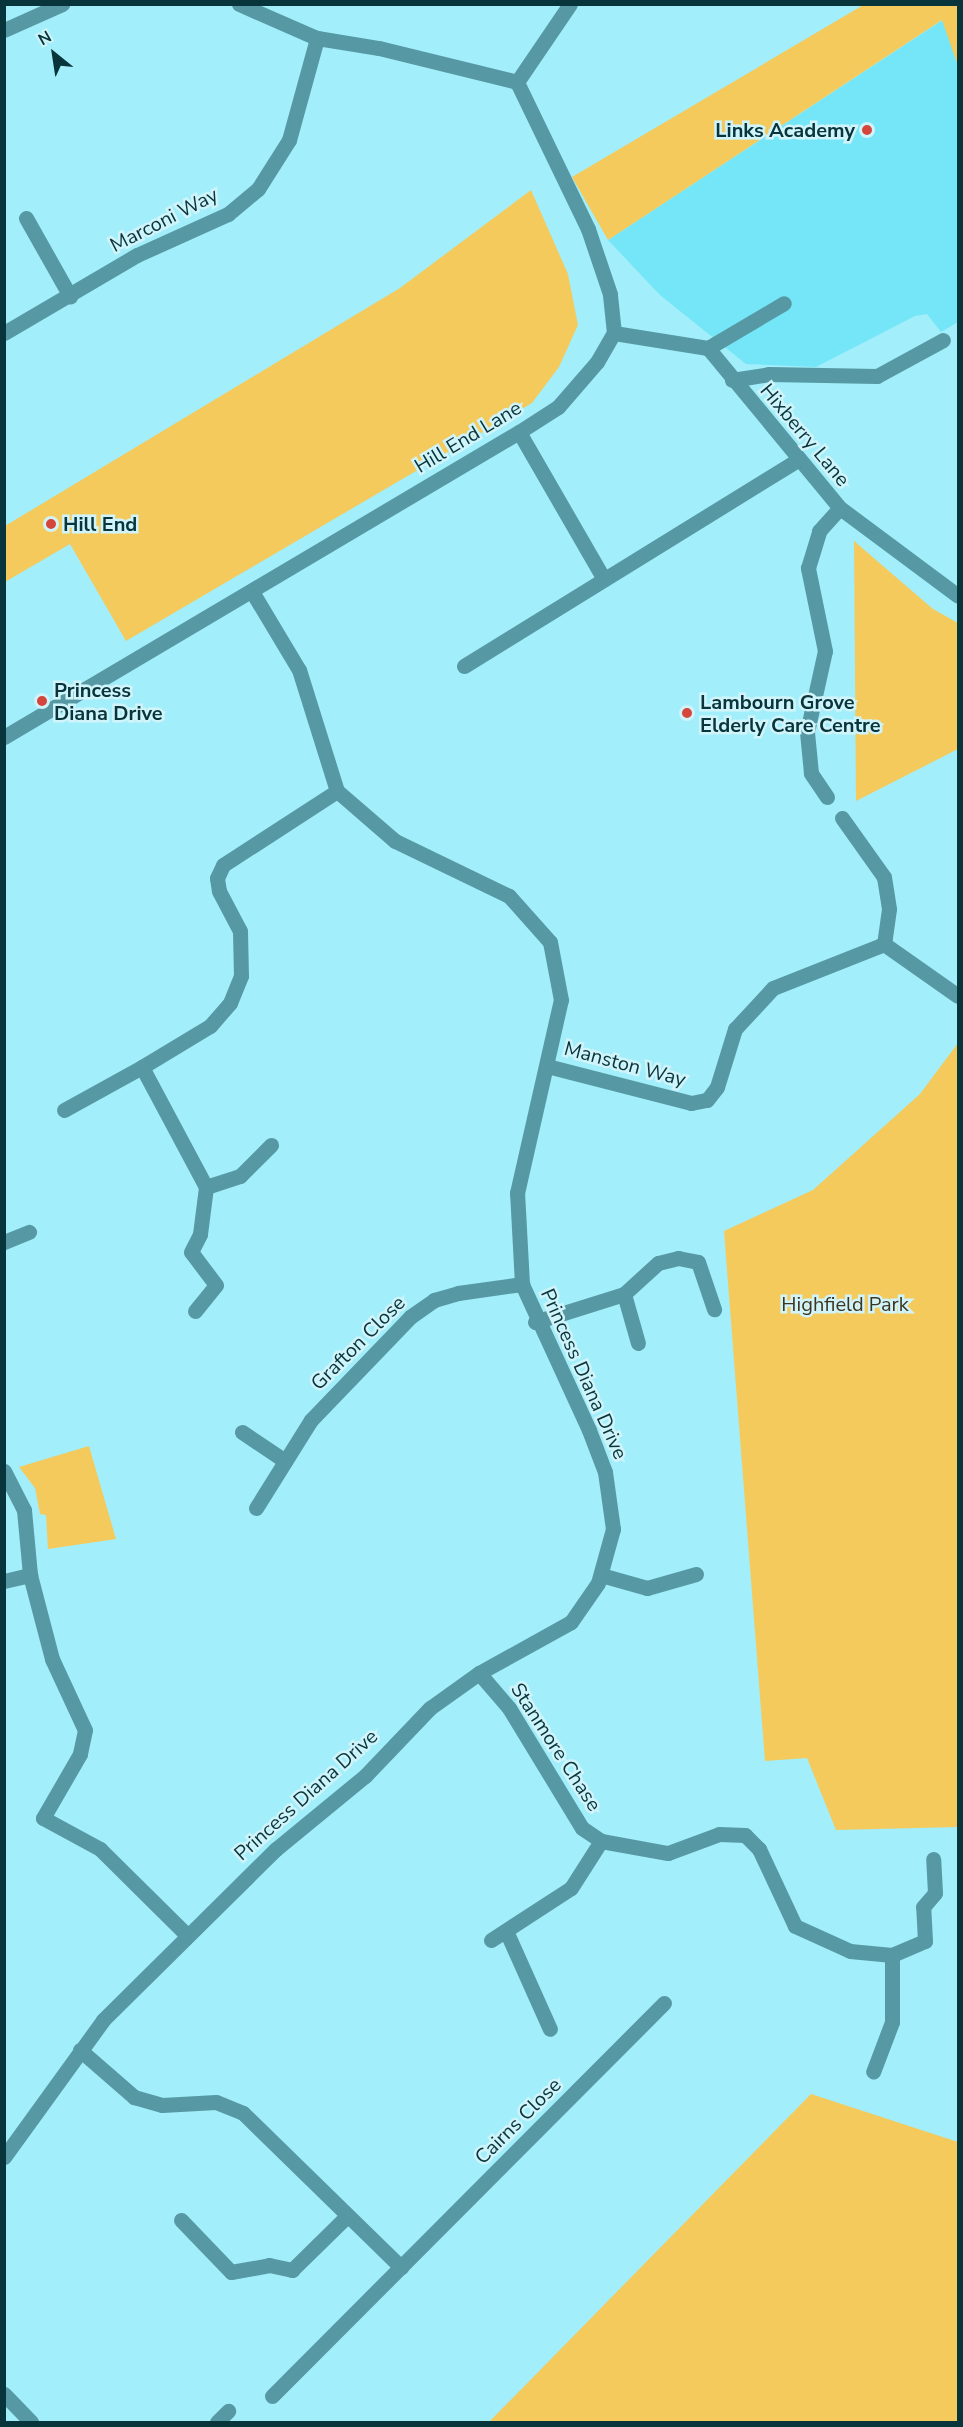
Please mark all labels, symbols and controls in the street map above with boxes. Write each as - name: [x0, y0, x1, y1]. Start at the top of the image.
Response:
- north arrow: [24, 24, 84, 84]
- text: N: [34, 26, 56, 51]
- place label: Links Academy: [715, 118, 855, 142]
- marker: Links Academy: [860, 123, 874, 137]
- street label: Marconi Way: [106, 183, 222, 257]
- street label: Hixberry Lane: [755, 379, 855, 491]
- street label: Hill End Lane: [410, 396, 526, 478]
- place label: Hill End: [63, 512, 137, 536]
- marker: Hill End: [44, 517, 58, 531]
- place label: Princess Diana Drive: [54, 678, 163, 725]
- place label: Lambourn Grove Elderly Care Centre: [700, 690, 881, 737]
- marker: Princess Diana Drive: [35, 694, 49, 708]
- marker: Lambourn Grove Elderly Care Centre: [678, 704, 696, 722]
- street label: Manston Way: [562, 1036, 688, 1092]
- street label: Princess Diana Drive: [536, 1285, 632, 1463]
- street label: Grafton Close: [306, 1291, 410, 1395]
- park label: Highfield Park: [781, 1292, 909, 1316]
- street label: Stanmore Chase: [506, 1678, 606, 1816]
- street label: Princess Diana Drive: [229, 1724, 383, 1866]
- street label: Cairns Close: [470, 2073, 566, 2169]

